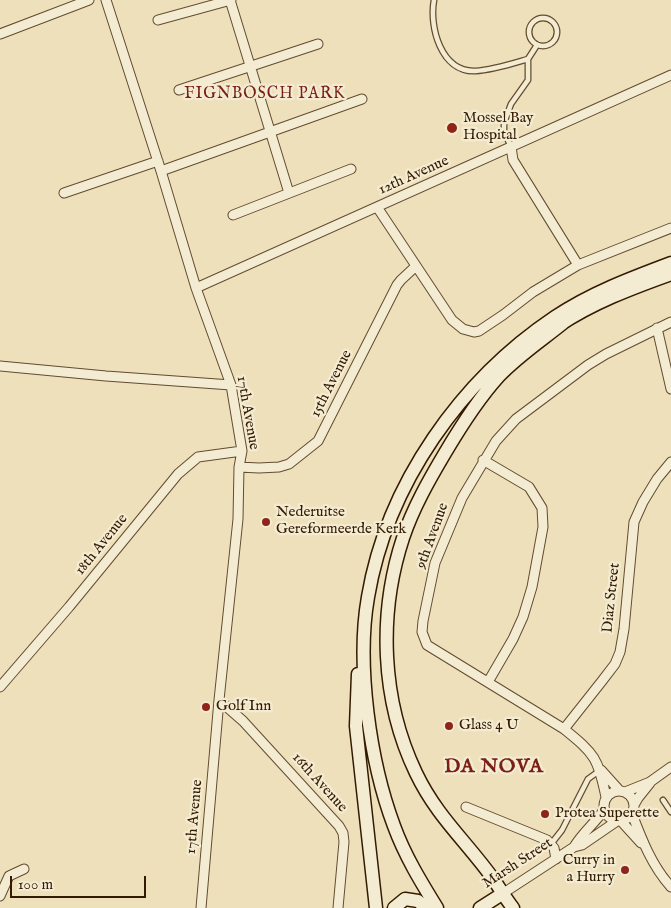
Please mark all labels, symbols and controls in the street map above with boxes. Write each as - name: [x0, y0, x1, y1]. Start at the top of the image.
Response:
- district label: FIGNBOSCH PARK: [183, 85, 347, 105]
- place label: Mossel Bay Hospital: [463, 110, 533, 145]
- marker: Mossel Bay Hospital: [445, 121, 459, 135]
- street label: 12th Avenue: [376, 153, 452, 199]
- street label: 15th Avenue: [307, 347, 357, 421]
- street label: 17th Avenue: [232, 375, 262, 451]
- street label: 9th Avenue: [413, 501, 453, 571]
- place label: Nederuitse Gereformeerde Kerk: [276, 504, 406, 539]
- street label: 18th Avenue: [72, 511, 132, 579]
- marker: Nederuitse Gereformeerde Kerk: [260, 516, 272, 528]
- street label: Diaz Street: [599, 562, 625, 634]
- place label: Golf Inn: [216, 698, 271, 716]
- marker: Golf Inn: [200, 701, 212, 713]
- place label: Glass 4 U: [459, 717, 519, 735]
- marker: Glass 4 U: [443, 720, 455, 732]
- street label: 16th Avenue: [288, 749, 350, 817]
- district label: DA NOVA: [443, 756, 545, 780]
- street label: 17th Avenue: [183, 779, 207, 855]
- place label: Protea Superette: [555, 805, 659, 823]
- marker: Protea Superette: [539, 808, 551, 820]
- street label: Marsh Street: [480, 835, 556, 893]
- place label: Curry in a Hurry: [563, 852, 615, 887]
- marker: Curry in a Hurry: [619, 864, 631, 876]
- scale bar: [12, 866, 149, 898]
- text: 100 m: [18, 875, 53, 894]

